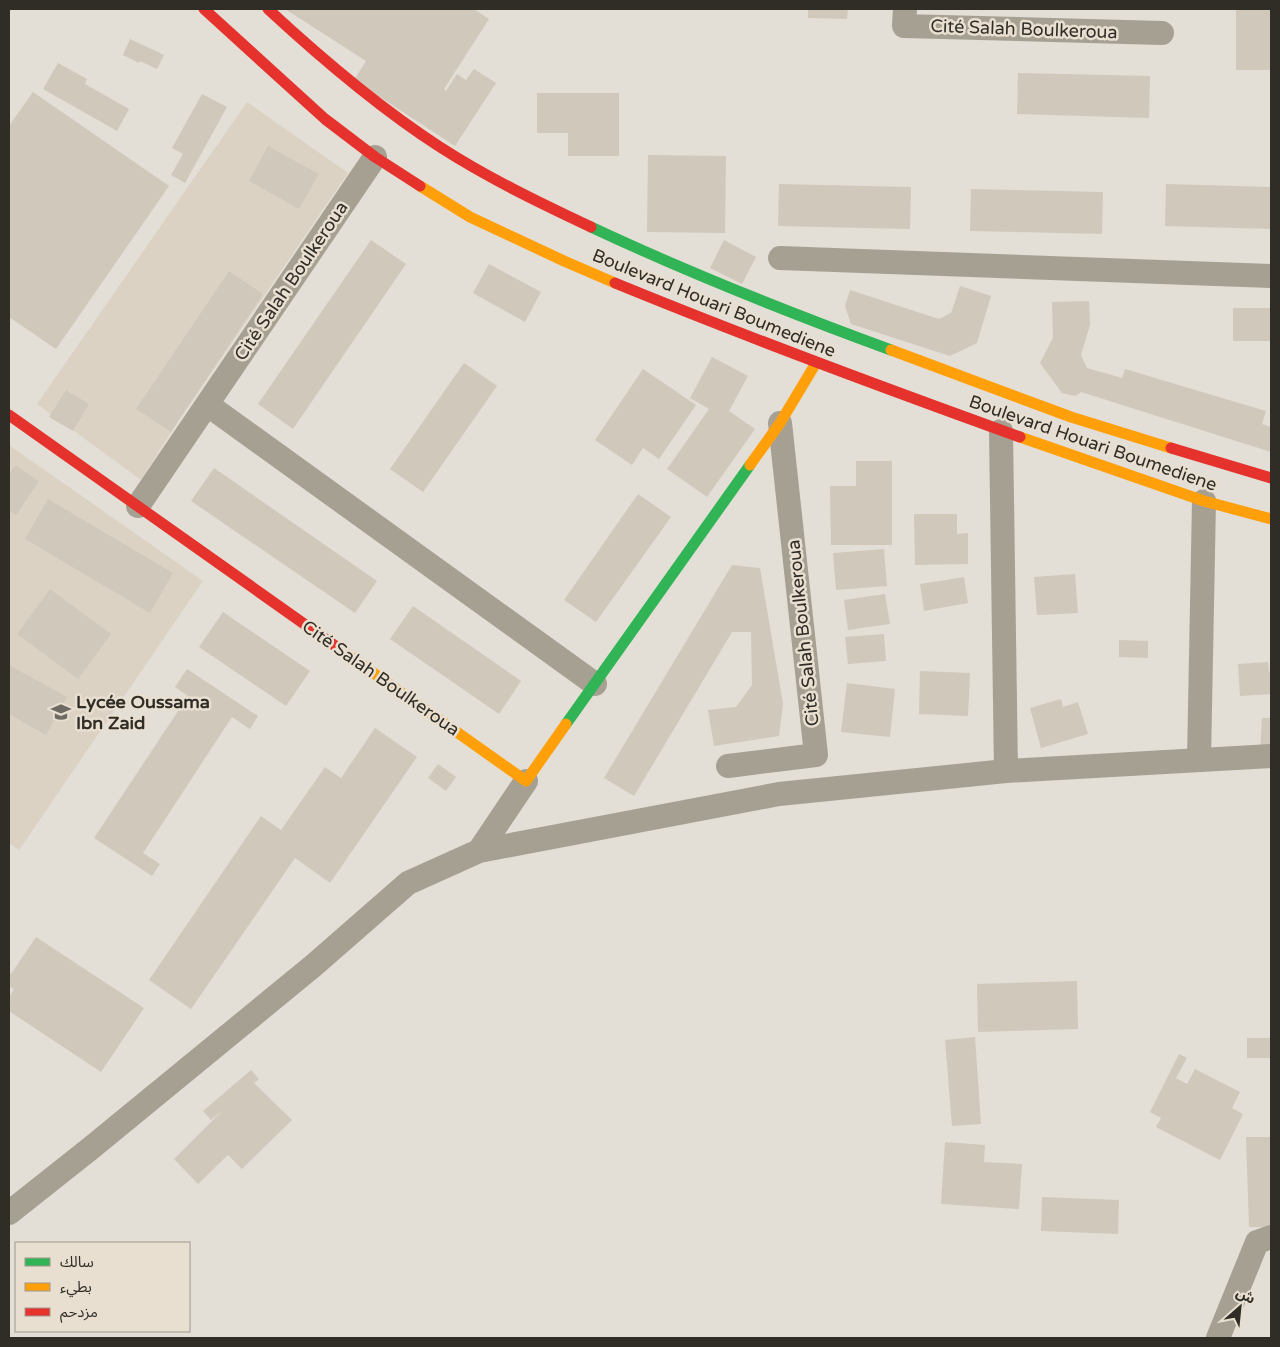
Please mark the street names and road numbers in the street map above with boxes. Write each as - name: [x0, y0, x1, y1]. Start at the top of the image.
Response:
- street label: Cité Salah Boulkeroua: [930, 15, 1118, 43]
- street label: Cité Salah Boulkeroua: [230, 197, 352, 365]
- street label: Boulevard Houari Boumediene: [589, 244, 839, 362]
- street label: Boulevard Houari Boumediene: [966, 390, 1220, 496]
- street label: Cité Salah Boulkeroua: [782, 539, 824, 727]
- street label: Cité Salah Boulkeroua: [298, 615, 464, 741]

